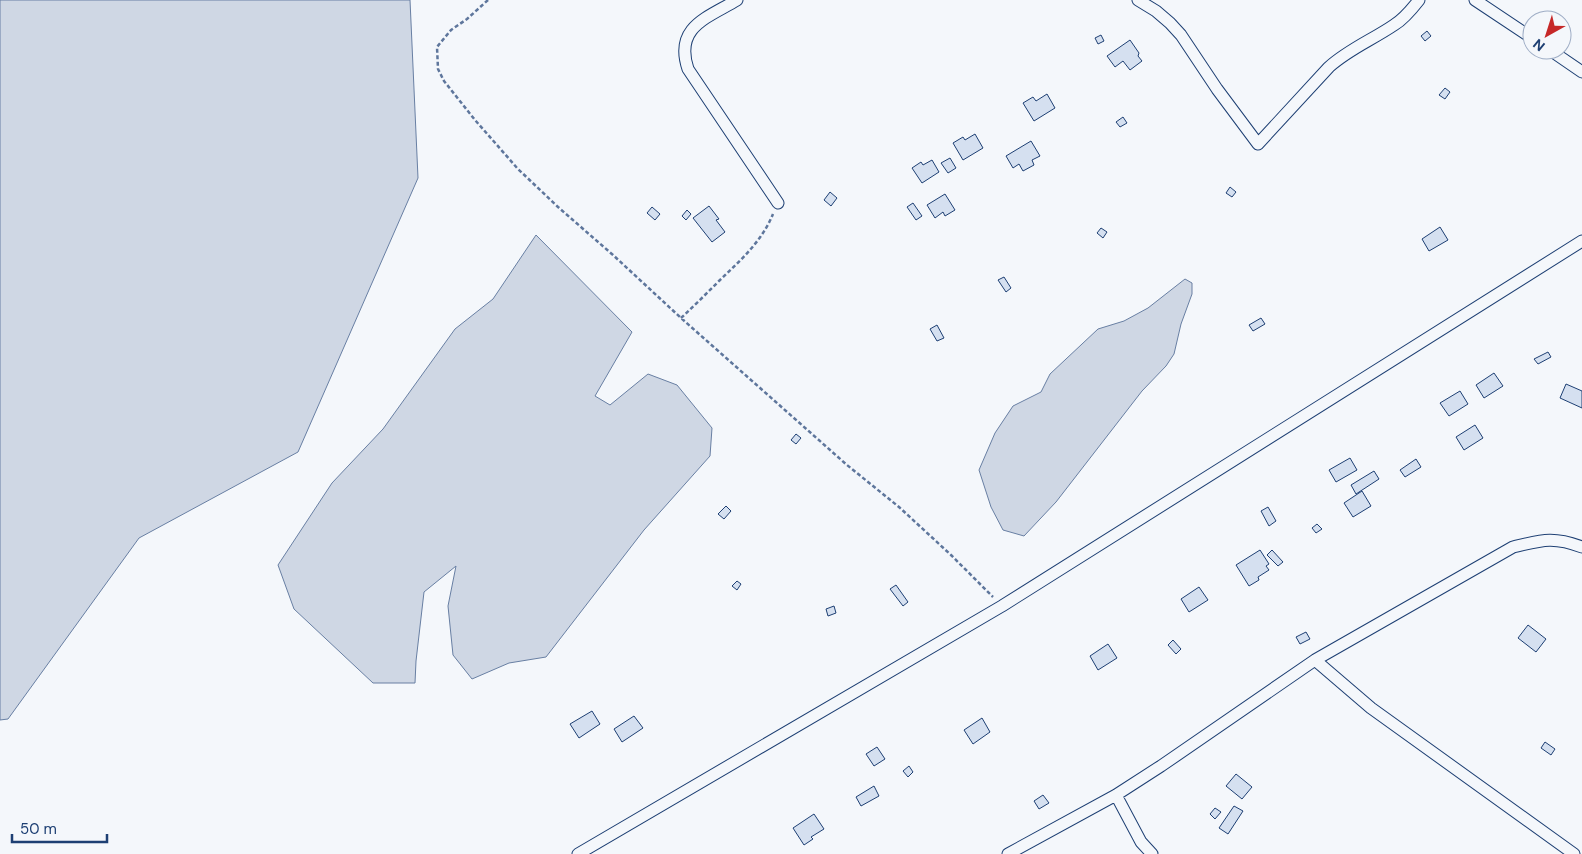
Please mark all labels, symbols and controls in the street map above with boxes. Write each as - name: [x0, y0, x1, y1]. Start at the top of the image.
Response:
- north arrow: [1522, 10, 1572, 60]
- text: N: [1529, 35, 1548, 55]
- scale bar: [12, 812, 108, 844]
- text: 50 m: [20, 819, 57, 839]

